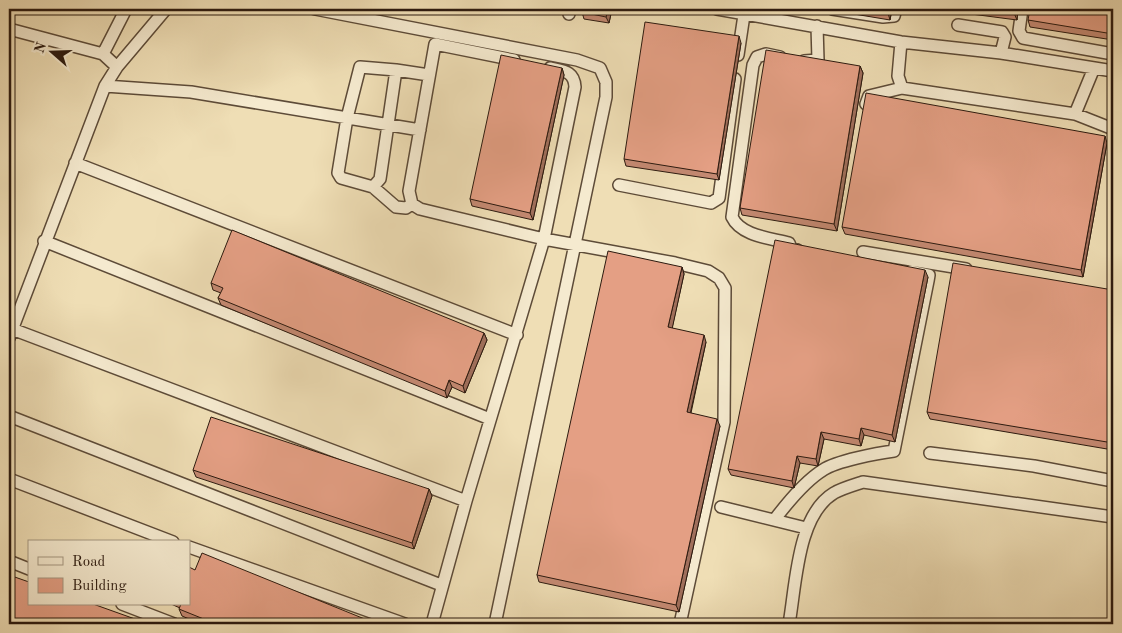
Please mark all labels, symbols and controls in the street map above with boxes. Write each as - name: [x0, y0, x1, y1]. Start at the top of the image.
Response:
- north arrow: [28, 28, 78, 78]
- text: N: [32, 40, 49, 55]
- legend: [28, 540, 190, 606]
- text: Road: [72, 555, 106, 570]
- text: Building: [72, 579, 127, 594]

